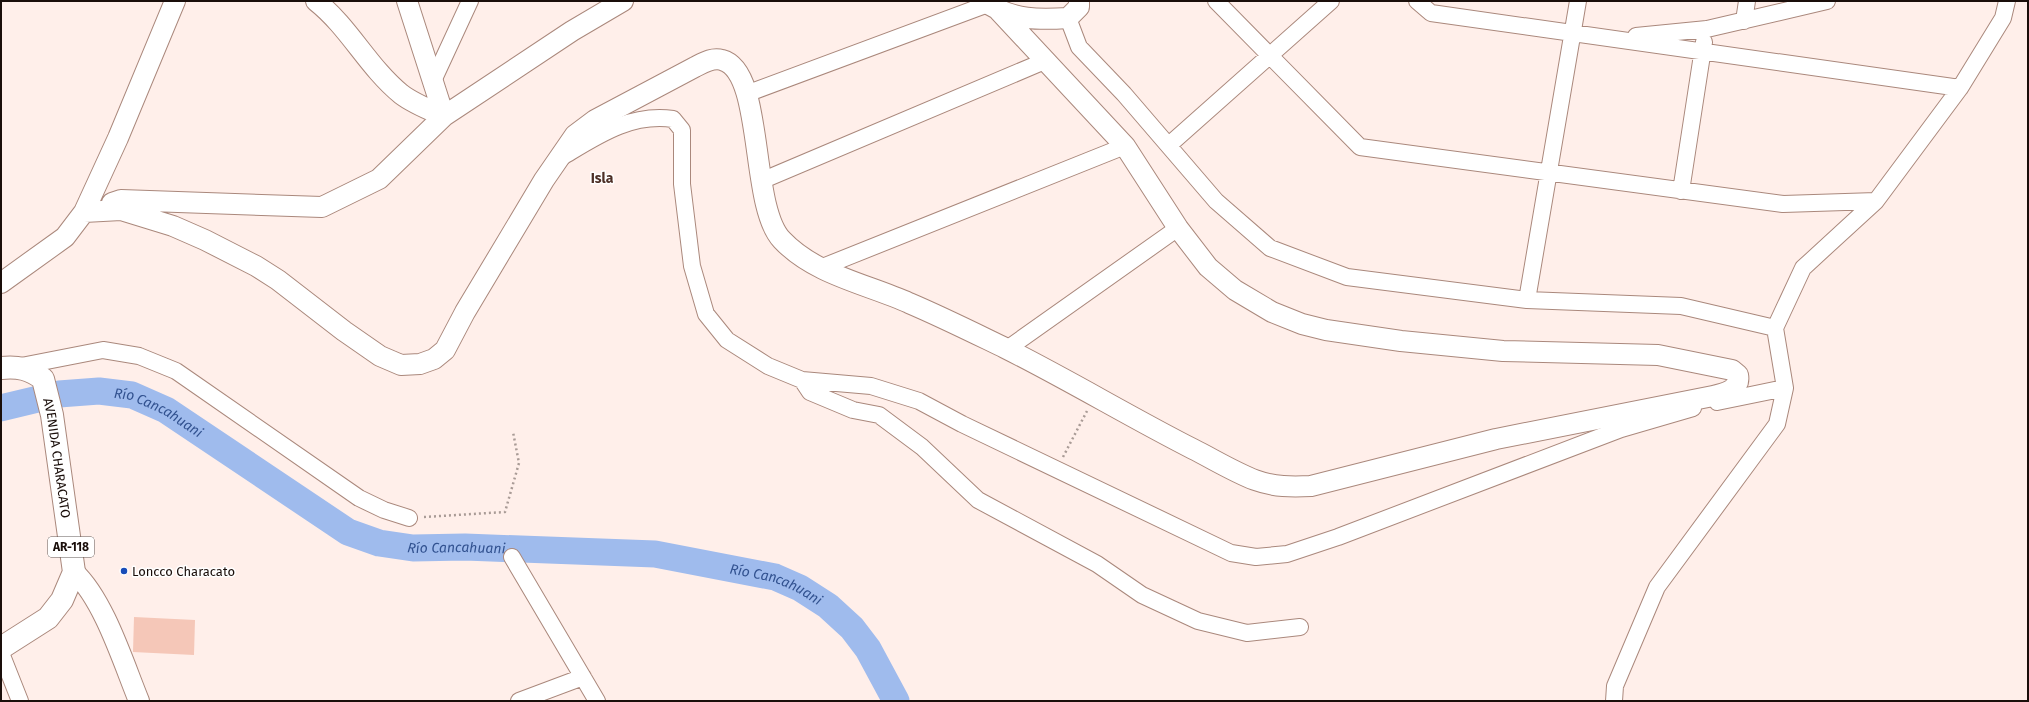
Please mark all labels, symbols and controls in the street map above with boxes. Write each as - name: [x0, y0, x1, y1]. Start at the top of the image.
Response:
- district label: Isla: [591, 170, 614, 187]
- water label: Río Cancahuani: [113, 384, 206, 441]
- street label: AVENIDA CHARACATO: [40, 396, 74, 519]
- road number: AR-118: [48, 537, 94, 557]
- water label: Río Cancahuani: [406, 538, 506, 557]
- water label: Río Cancahuani: [728, 560, 826, 609]
- place label: Loncco Characato: [132, 564, 235, 579]
- marker: Loncco Characato: [119, 566, 129, 576]

